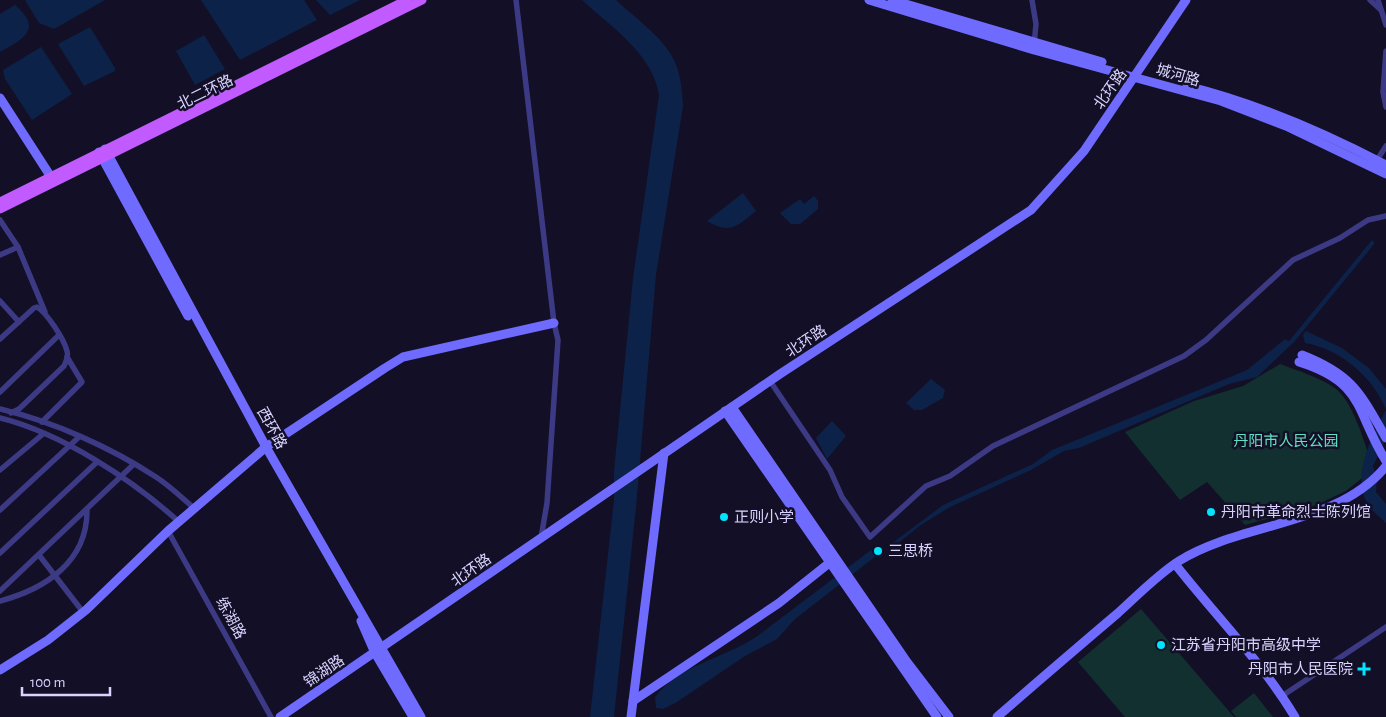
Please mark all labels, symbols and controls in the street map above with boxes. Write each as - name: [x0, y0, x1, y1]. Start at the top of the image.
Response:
- street label: 城河路: [1154, 61, 1202, 89]
- street label: 北环路: [1090, 65, 1129, 112]
- street label: 北二环路: [174, 71, 235, 112]
- street label: 北环路: [782, 321, 829, 360]
- street label: 西环路: [254, 404, 290, 452]
- park label: 丹阳市人民公园: [1233, 433, 1339, 449]
- place label: 丹阳市革命烈士陈列馆: [1221, 504, 1371, 520]
- marker: 丹阳市革命烈士陈列馆: [1205, 506, 1217, 518]
- place label: 正则小学: [734, 509, 794, 525]
- marker: 正则小学: [718, 511, 730, 523]
- place label: 三思桥: [888, 543, 933, 559]
- marker: 三思桥: [872, 545, 884, 557]
- street label: 北环路: [447, 550, 494, 589]
- street label: 练湖路: [213, 594, 249, 642]
- place label: 江苏省丹阳市高级中学: [1171, 637, 1321, 653]
- marker: 江苏省丹阳市高级中学: [1155, 639, 1167, 651]
- street label: 锦湖路: [301, 652, 347, 690]
- place label: 丹阳市人民医院: [1248, 661, 1353, 677]
- marker: 丹阳市人民医院: [1357, 662, 1371, 676]
- scale bar: [22, 664, 110, 696]
- text: 100 m: [30, 675, 65, 690]

